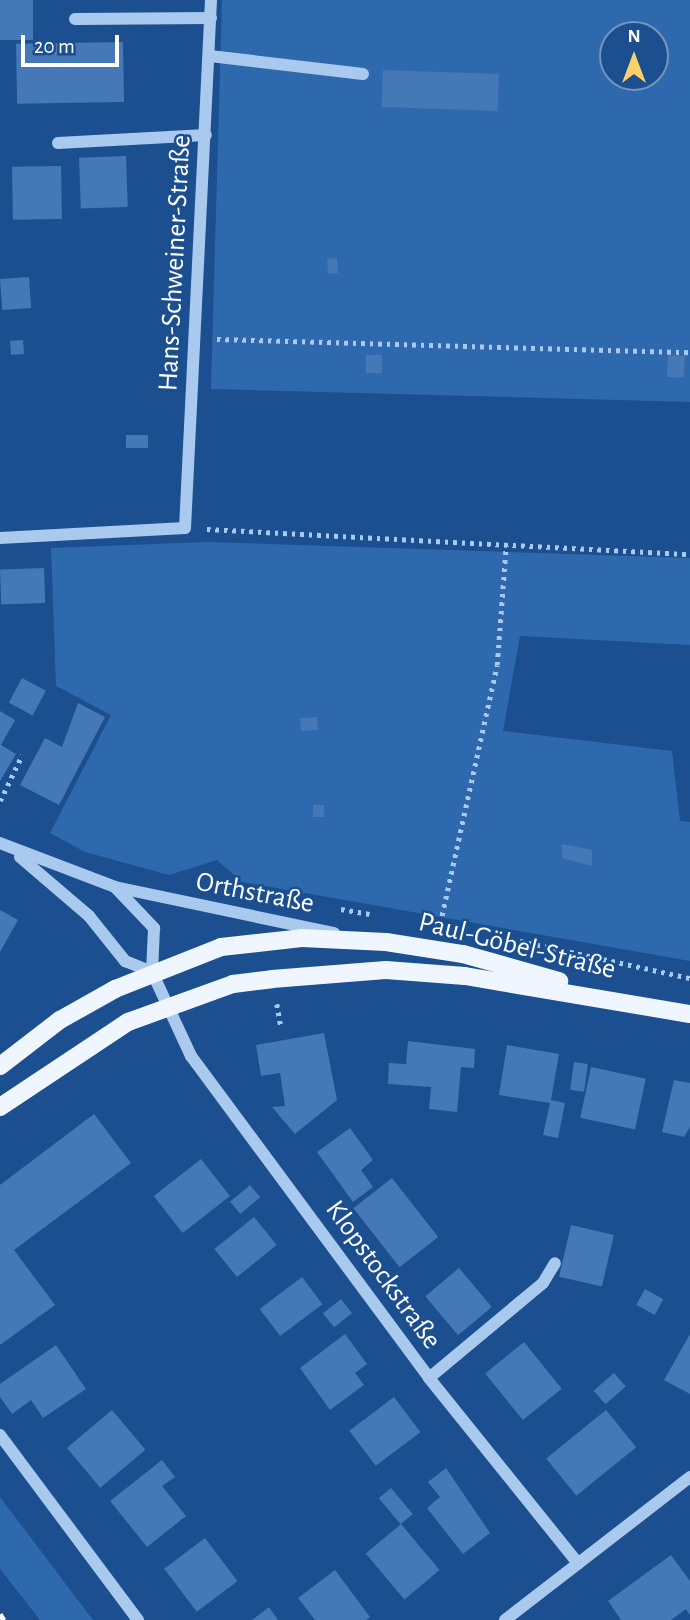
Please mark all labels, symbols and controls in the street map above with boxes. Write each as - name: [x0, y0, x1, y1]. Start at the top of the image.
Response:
- scale bar: [24, 21, 122, 65]
- north arrow: [599, 21, 669, 91]
- text: N: [627, 27, 641, 46]
- text: 20 m: [34, 36, 75, 57]
- street label: Hans-Schweiner-Straße: [152, 134, 198, 392]
- street label: Orthstraße: [193, 865, 317, 921]
- street label: Paul-Göbel-Straße: [415, 905, 619, 987]
- street label: Klopstockstraße: [318, 1194, 448, 1356]

